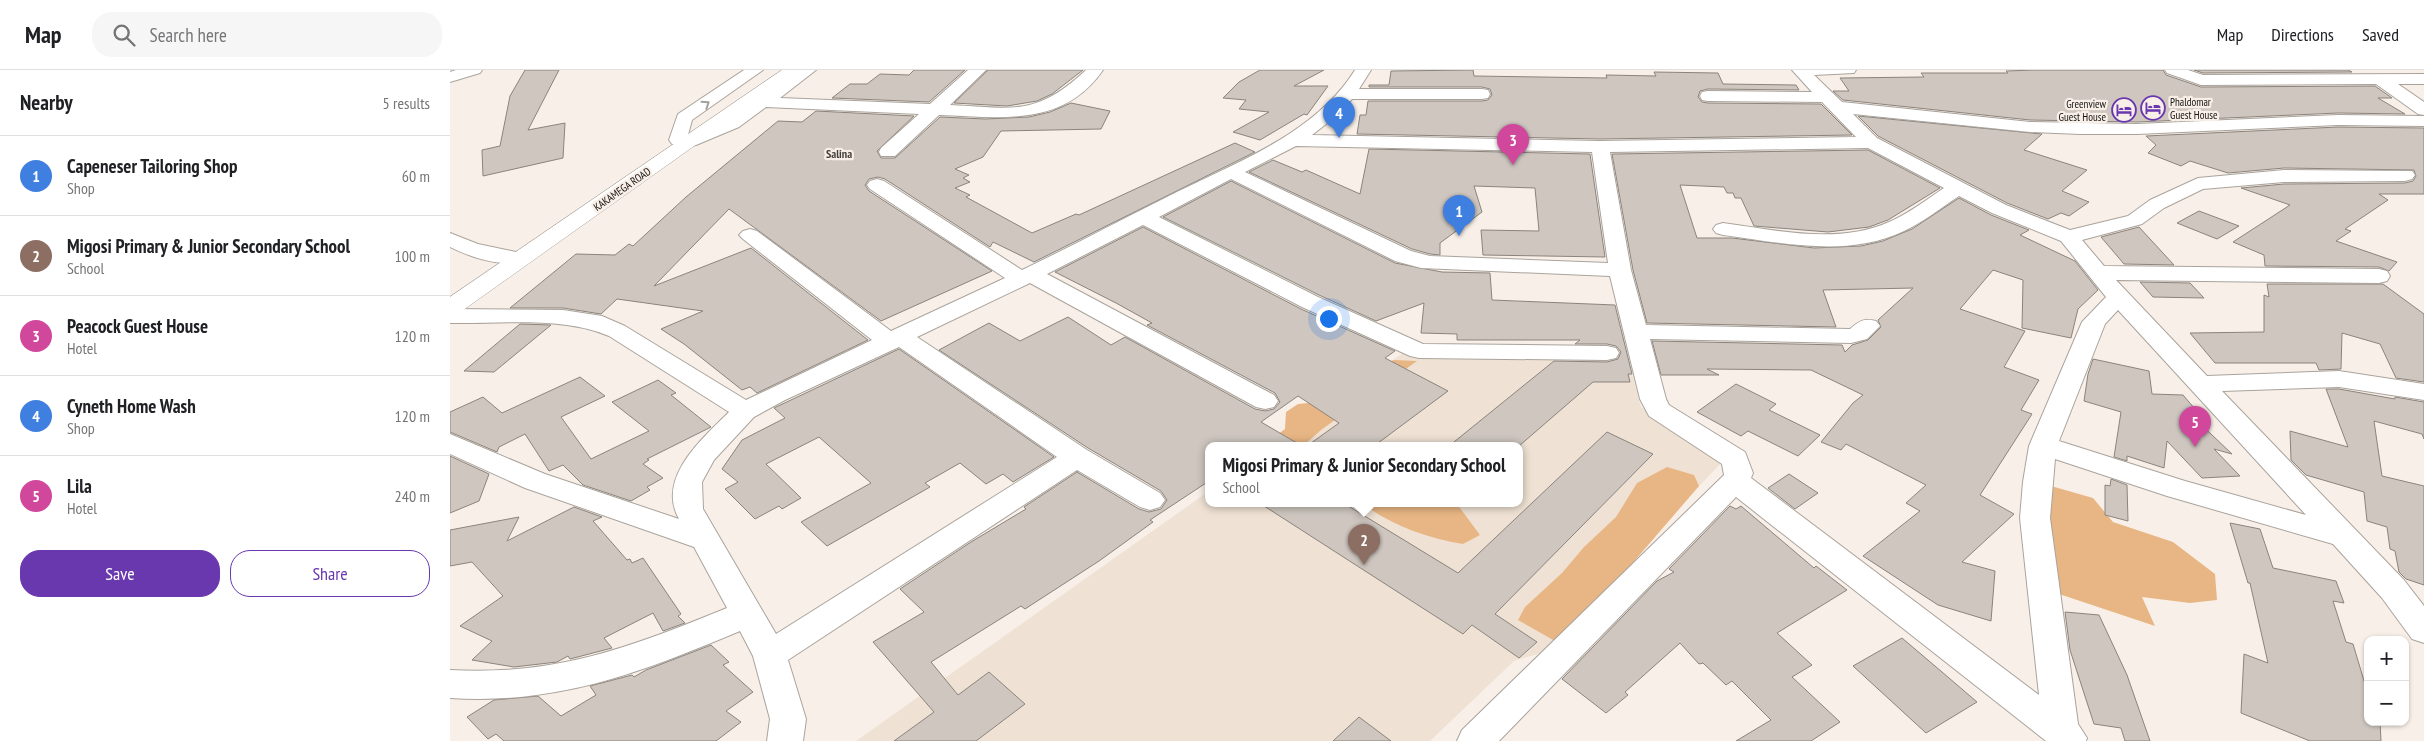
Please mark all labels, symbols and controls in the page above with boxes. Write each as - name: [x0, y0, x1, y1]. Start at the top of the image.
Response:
- search box: [92, 12, 442, 57]
- text: Map: [25, 19, 62, 50]
- icon: search: [110, 21, 138, 49]
- text: Search here: [150, 23, 227, 47]
- text: Map: [2217, 23, 2243, 46]
- text: Directions: [2271, 23, 2334, 46]
- text: Saved: [2362, 23, 2399, 46]
- text: Nearby: [20, 89, 73, 116]
- text: 5 results: [383, 93, 430, 113]
- hotel icon: Phaldomar Guest House: [2140, 95, 2166, 121]
- place label: Phaldomar Guest House: [2170, 95, 2218, 122]
- pin: 4: [1323, 97, 1355, 138]
- place label: Greenview Guest House: [2059, 97, 2107, 124]
- hotel icon: Greenview Guest House: [2111, 97, 2137, 123]
- one-way arrow: [700, 101, 710, 110]
- pin: 3: [1497, 124, 1529, 165]
- district label: Salina: [826, 146, 852, 161]
- text: Capeneser Tailoring Shop: [67, 154, 237, 178]
- street label: KAKAMEGA ROAD: [591, 164, 654, 214]
- text: 1: [32, 166, 40, 186]
- text: 60 m: [402, 166, 430, 186]
- text: Shop: [67, 178, 95, 198]
- pin: 1: [1443, 195, 1475, 236]
- text: Migosi Primary & Junior Secondary School: [67, 234, 350, 258]
- text: 2: [32, 246, 40, 266]
- text: 100 m: [395, 246, 430, 266]
- text: School: [67, 258, 104, 278]
- your location: [1316, 306, 1342, 332]
- text: Peacock Guest House: [67, 314, 208, 338]
- text: 3: [32, 326, 40, 346]
- text: 120 m: [395, 326, 430, 346]
- text: Hotel: [67, 338, 97, 358]
- text: Cyneth Home Wash: [67, 394, 196, 418]
- text: 4: [32, 406, 40, 426]
- text: 120 m: [395, 406, 430, 426]
- pin: 5: [2179, 406, 2211, 447]
- text: Shop: [67, 418, 95, 438]
- popup: [1205, 442, 1523, 507]
- text: Migosi Primary & Junior Secondary School: [1222, 453, 1506, 477]
- text: Lila: [67, 474, 92, 498]
- text: School: [1222, 477, 1260, 497]
- text: 5: [32, 486, 40, 506]
- text: 240 m: [395, 486, 430, 506]
- text: Hotel: [67, 498, 97, 518]
- pin: 2: [1348, 524, 1380, 565]
- button: Save: [20, 550, 220, 597]
- button: Share: [230, 550, 430, 597]
- map controls: [2364, 636, 2409, 726]
- button: +: [2364, 636, 2409, 681]
- button: −: [2364, 681, 2409, 726]

